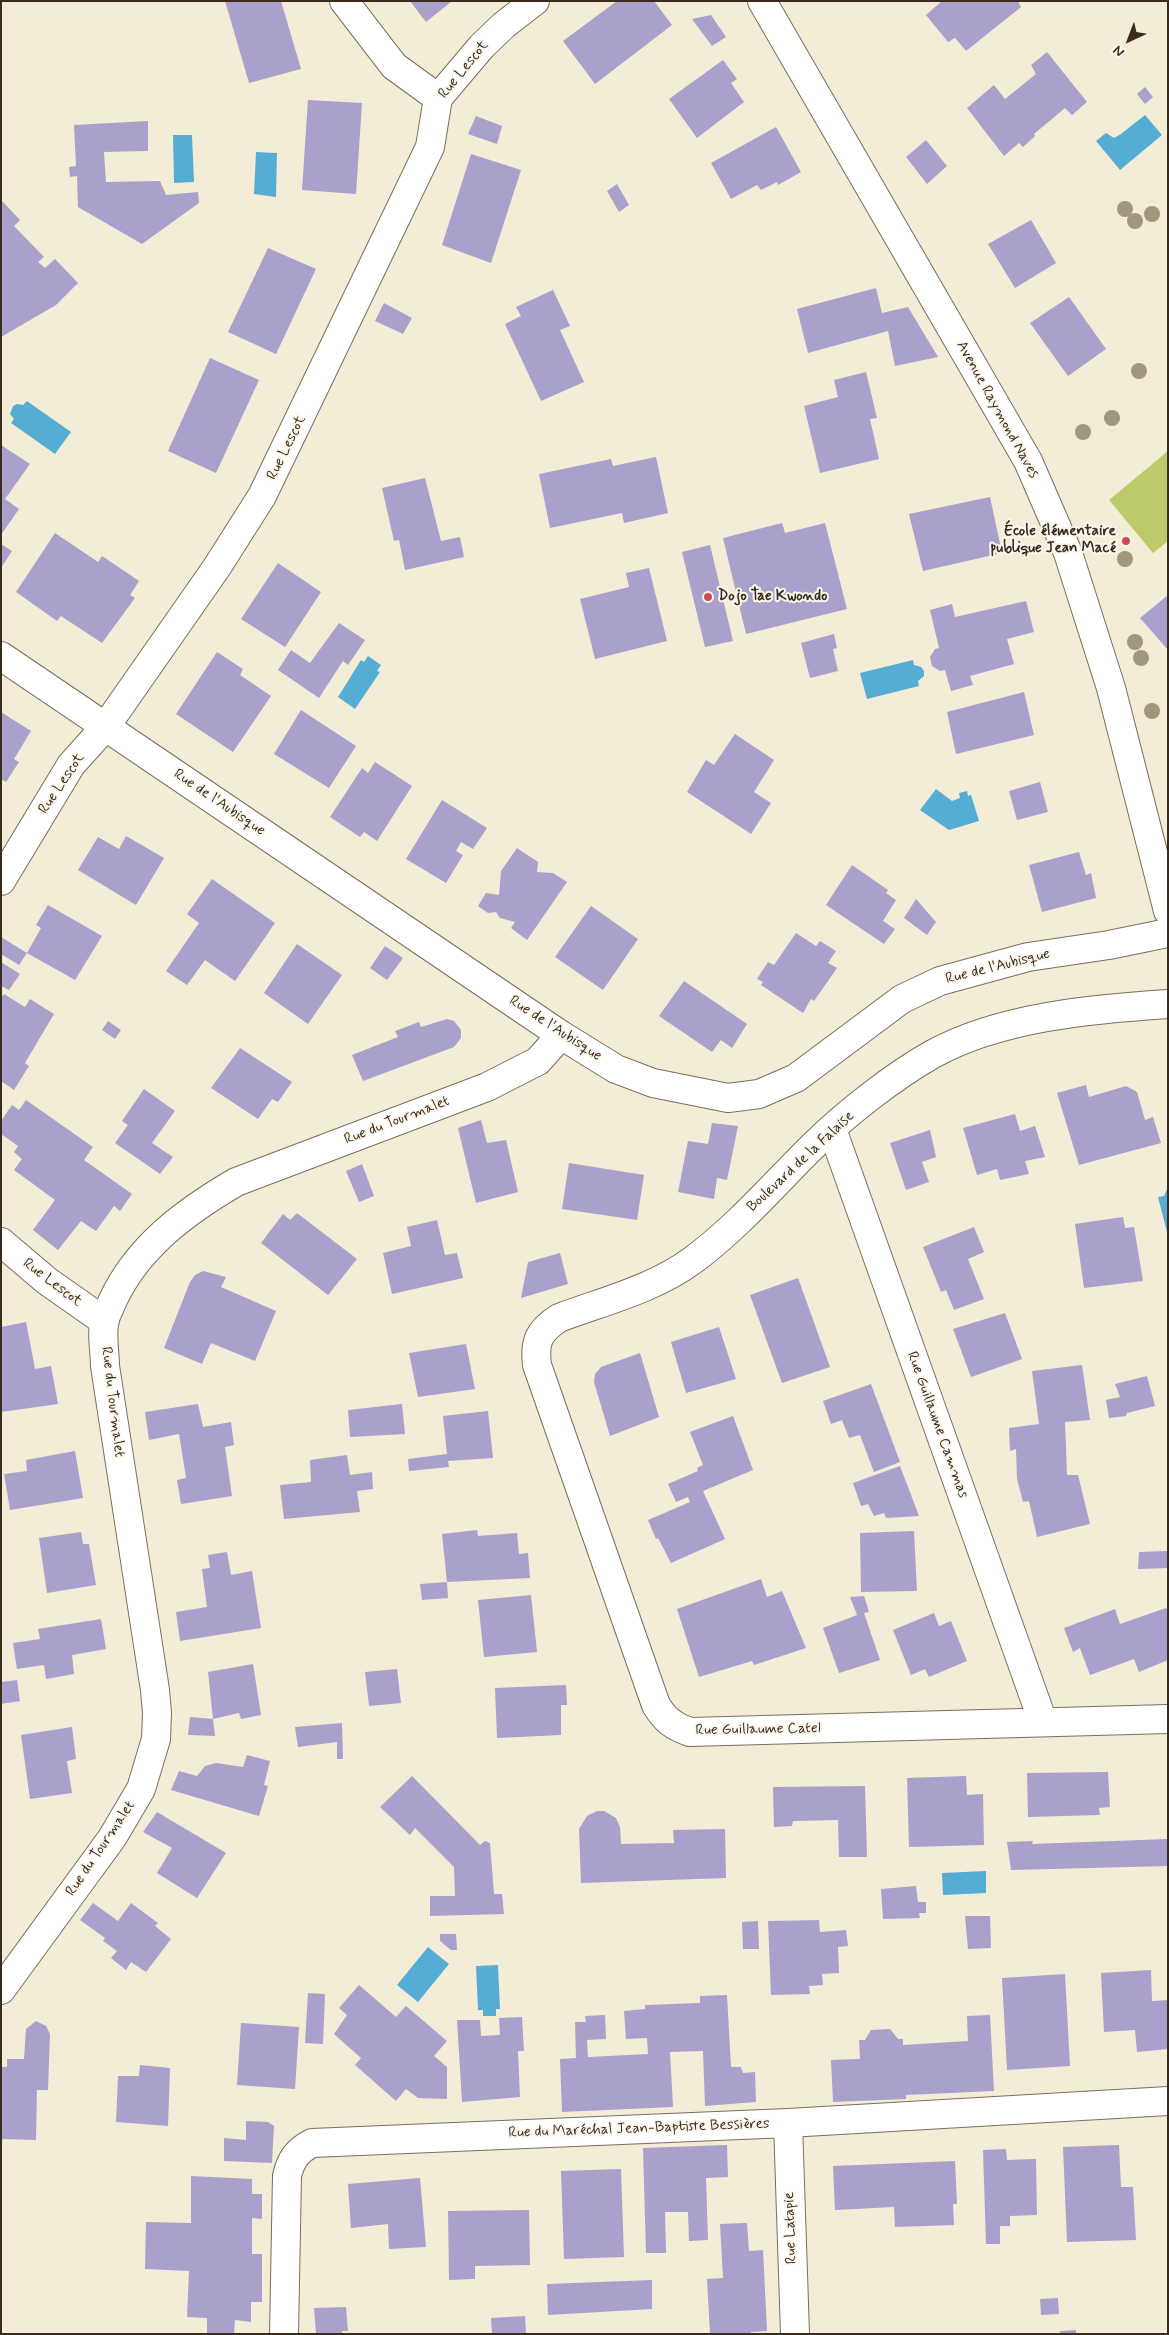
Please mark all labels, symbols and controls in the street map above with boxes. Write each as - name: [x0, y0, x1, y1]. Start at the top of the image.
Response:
- north arrow: [1104, 15, 1154, 65]
- street label: Rue Lescot: [435, 37, 493, 103]
- text: N: [1109, 41, 1128, 61]
- street label: Avenue Raymond Naves: [952, 338, 1042, 482]
- street label: Rue Lescot: [264, 413, 310, 483]
- place label: École élémentaire publique Jean Macé: [990, 523, 1116, 558]
- marker: École élémentaire publique Jean Macé: [1120, 535, 1132, 547]
- place label: Dojo Tae Kwondo: [718, 588, 827, 606]
- marker: Dojo Tae Kwondo: [702, 591, 714, 603]
- street label: Rue Lescot: [35, 750, 89, 818]
- street label: Rue de l'Aubisque: [170, 766, 268, 840]
- street label: Rue de l'Aubisque: [944, 945, 1052, 989]
- street label: Rue de l'Aubisque: [505, 992, 605, 1066]
- street label: Rue du Tourmalet: [342, 1093, 452, 1149]
- street label: Boulevard de la Falaise: [744, 1108, 858, 1216]
- street label: Rue Lescot: [19, 1255, 85, 1311]
- street label: Rue du Tourmalet: [96, 1346, 128, 1458]
- street label: Rue Guillaume Cammas: [902, 1349, 972, 1501]
- street label: Rue Guillaume Catel: [695, 1720, 821, 1740]
- street label: Rue du Tourmalet: [62, 1798, 140, 1900]
- street label: Rue du Maréchal Jean-Baptiste Bessières: [508, 2115, 770, 2143]
- street label: Rue Latapie: [781, 2192, 801, 2264]

